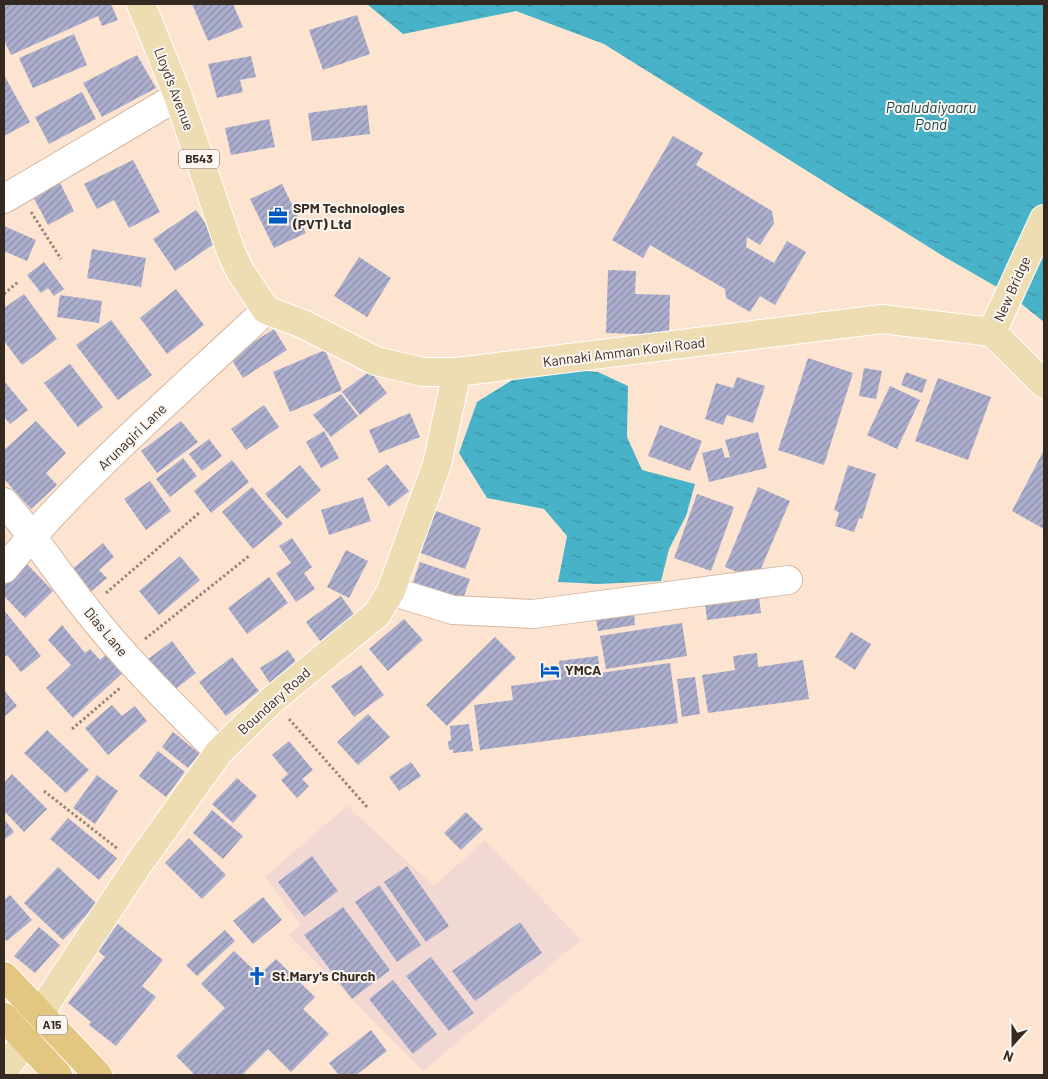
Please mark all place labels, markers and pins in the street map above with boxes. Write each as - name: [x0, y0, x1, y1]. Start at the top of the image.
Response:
- place label: SPM Technologies (PVT) Ltd: [292, 199, 405, 232]
- office icon: SPM Technologies (PVT) Ltd: [267, 205, 289, 227]
- hotel icon: YMCA: [539, 659, 561, 681]
- place label: YMCA: [565, 661, 602, 678]
- church icon: St.Mary's Church: [246, 965, 268, 987]
- place label: St.Mary's Church: [272, 967, 375, 984]

